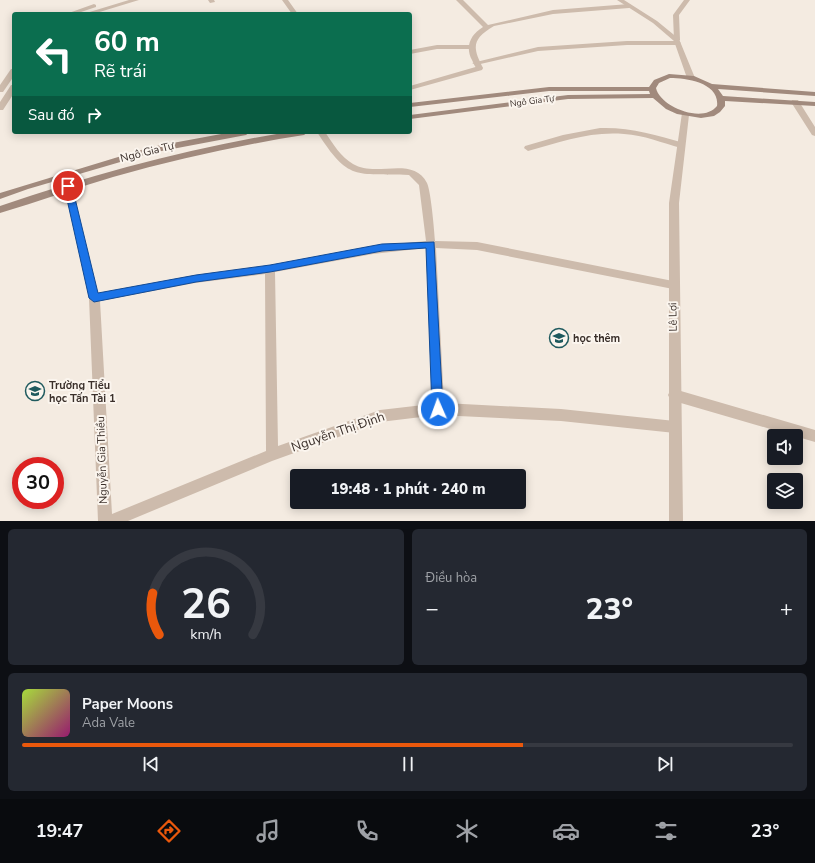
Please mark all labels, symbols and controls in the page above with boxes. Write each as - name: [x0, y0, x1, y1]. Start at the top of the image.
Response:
- text: 60 m: [94, 23, 160, 61]
- icon: left: [28, 28, 80, 80]
- text: Rẽ trái: [94, 59, 146, 83]
- street label: Ngô Gia Tự: [509, 92, 556, 110]
- icon: right: [83, 104, 105, 126]
- text: Sau đó: [28, 105, 75, 125]
- street label: Ngô Gia Tự: [119, 138, 176, 166]
- pin: [51, 169, 85, 203]
- icon: arrive: [57, 175, 79, 197]
- street label: Lê Lợi: [665, 302, 681, 332]
- school or university icon: học thêm: [548, 327, 570, 349]
- place label: học thêm: [573, 331, 620, 346]
- place label: Trường Tiểu học Tấn Tài 1: [49, 378, 116, 406]
- school or university icon: Trường Tiểu học Tấn Tài 1: [24, 380, 46, 402]
- position arrow: [417, 388, 459, 430]
- street label: Nguyễn Thị Định: [289, 408, 387, 456]
- street label: Nguyễn Gia Thiều: [93, 416, 111, 504]
- map controls: [767, 429, 803, 509]
- button: sound: [767, 429, 803, 465]
- speed limit sign: 30: [12, 457, 64, 509]
- button: layers: [767, 473, 803, 509]
- text: 19:48 · 1 phút · 240 m: [330, 479, 486, 499]
- text: Điều hòa: [426, 569, 477, 587]
- text: 26: [181, 576, 231, 633]
- text: 23°: [585, 589, 633, 630]
- text: −: [426, 594, 439, 624]
- text: +: [780, 594, 793, 624]
- text: km/h: [190, 625, 221, 644]
- text: Paper Moons: [82, 694, 173, 714]
- text: Ada Vale: [82, 714, 135, 732]
- icon: previous: [140, 753, 162, 775]
- icon: pause: [397, 753, 419, 775]
- icon: next: [654, 753, 676, 775]
- icon: directions: [155, 817, 183, 845]
- icon: music: [254, 817, 282, 845]
- icon: phone: [353, 817, 381, 845]
- icon: climate: [453, 817, 481, 845]
- icon: car: [552, 817, 580, 845]
- icon: filters: [652, 817, 680, 845]
- text: 19:47: [36, 819, 83, 843]
- text: 23°: [751, 819, 779, 843]

